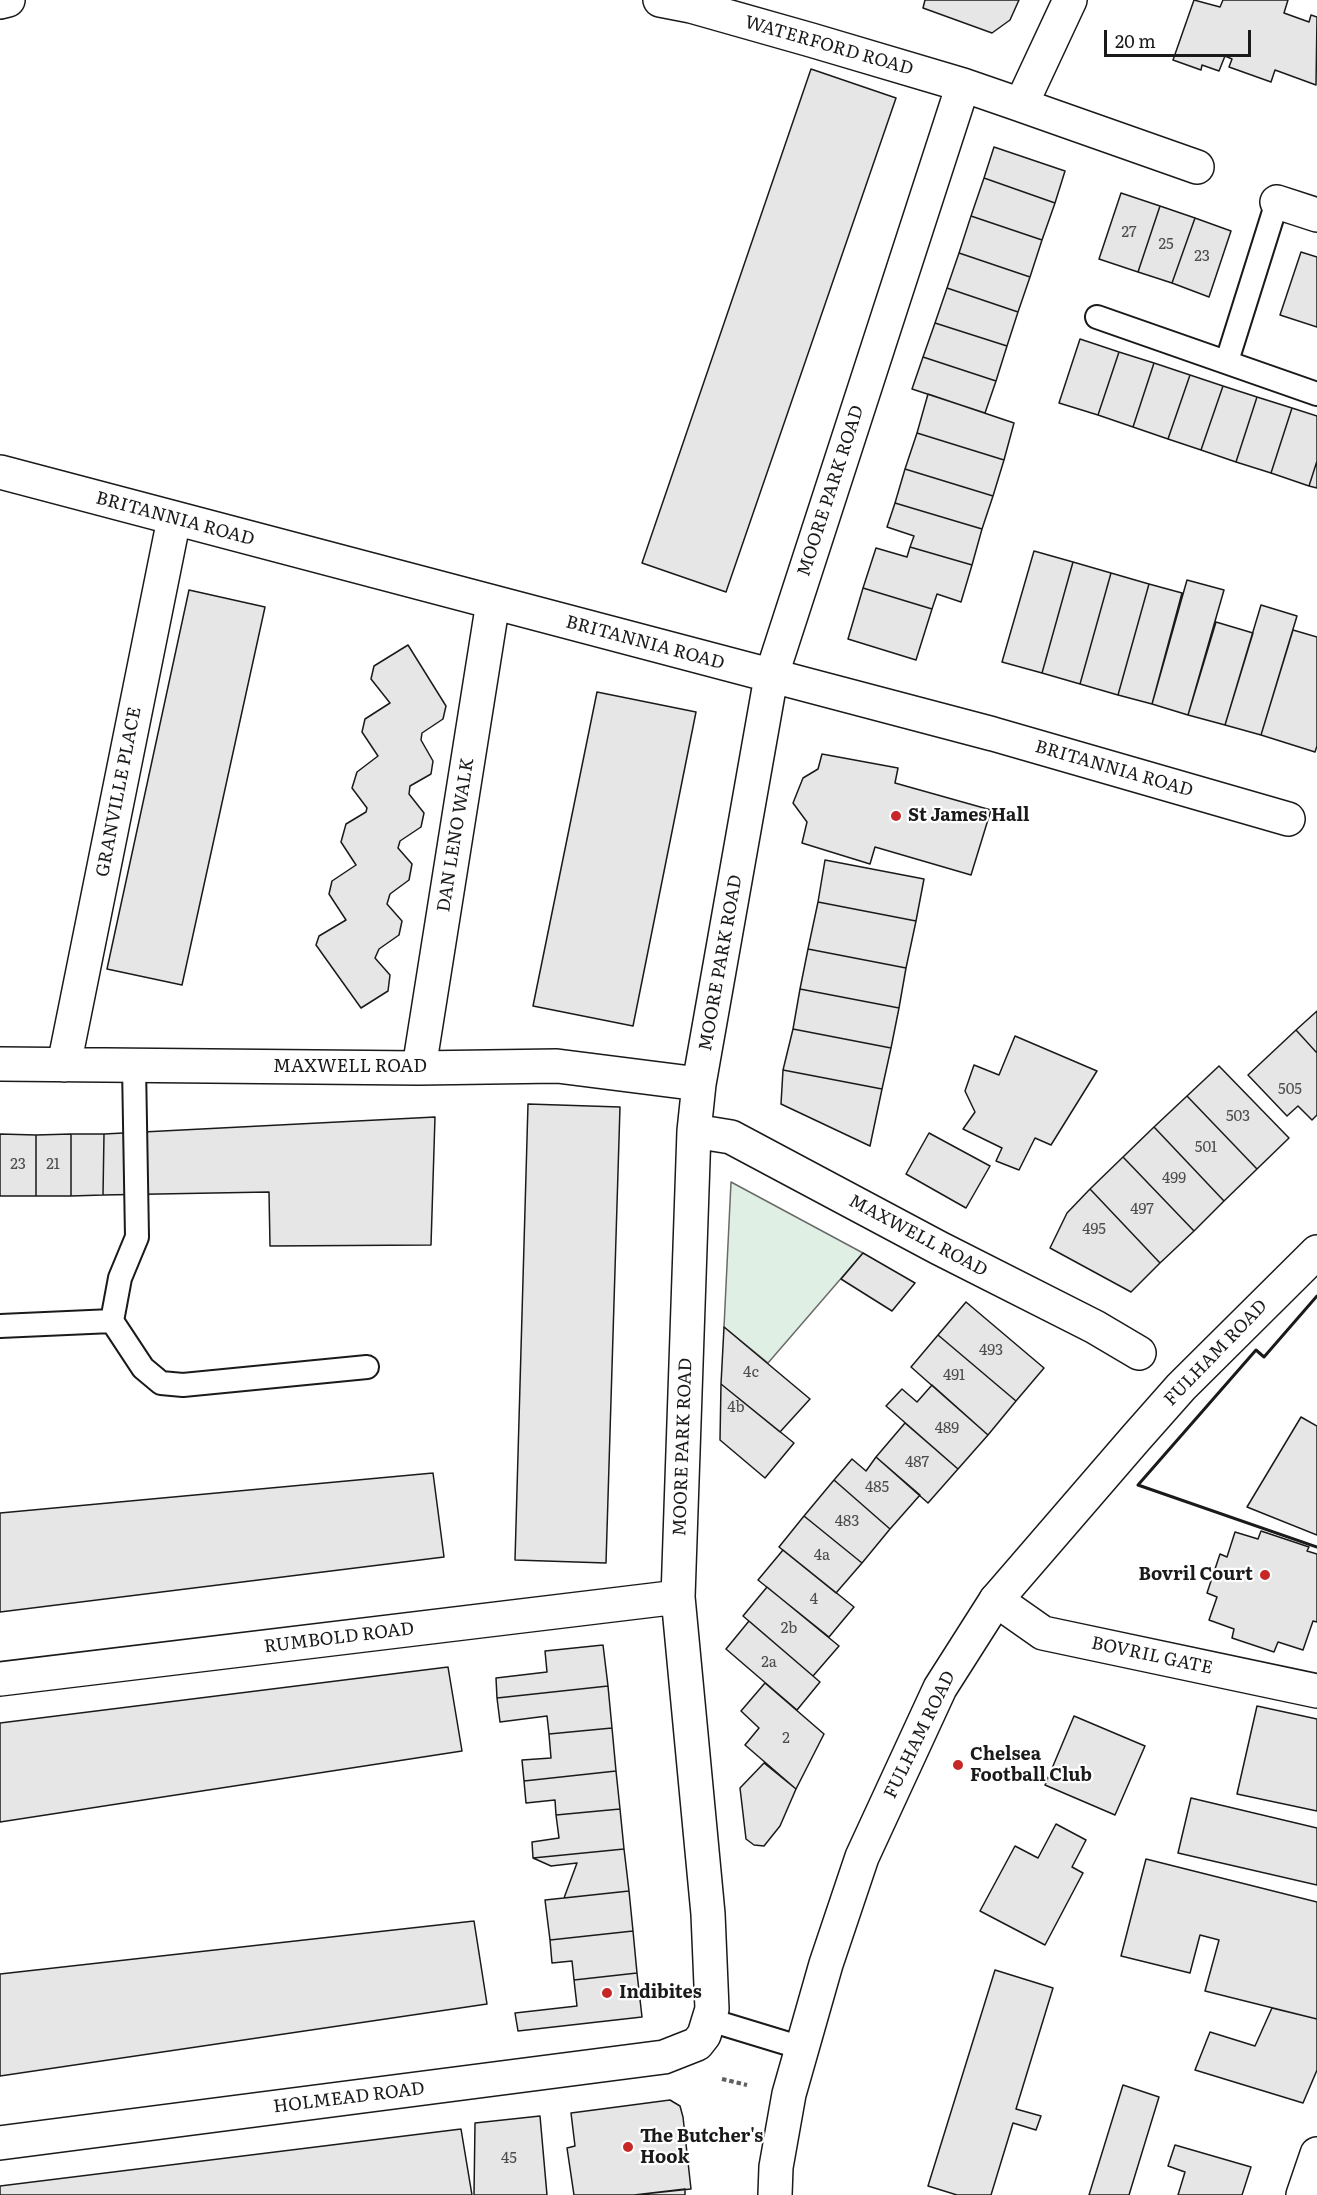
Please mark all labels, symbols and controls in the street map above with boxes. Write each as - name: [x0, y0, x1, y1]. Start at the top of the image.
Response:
- street label: WATERFORD ROAD: [742, 12, 916, 80]
- scale bar: [1107, 18, 1254, 56]
- text: 20 m: [1115, 27, 1156, 54]
- house number: 27: [1121, 224, 1137, 242]
- house number: 25: [1158, 236, 1174, 254]
- house number: 23: [1194, 248, 1210, 266]
- street label: MOORE PARK ROAD: [793, 403, 869, 579]
- street label: BRITANNIA ROAD: [93, 487, 257, 551]
- street label: BRITANNIA ROAD: [563, 611, 727, 675]
- street label: GRANVILLE PLACE: [92, 705, 146, 879]
- street label: BRITANNIA ROAD: [1032, 736, 1196, 802]
- street label: DAN LENO WALK: [433, 756, 479, 914]
- place label: St James Hall: [908, 805, 1029, 827]
- marker: St James Hall: [889, 809, 903, 823]
- street label: MOORE PARK ROAD: [695, 873, 747, 1053]
- street label: MAXWELL ROAD: [273, 1056, 427, 1078]
- house number: 505: [1278, 1081, 1302, 1099]
- house number: 503: [1226, 1108, 1250, 1126]
- house number: 501: [1195, 1139, 1217, 1157]
- house number: 23: [10, 1156, 26, 1174]
- house number: 21: [46, 1156, 60, 1174]
- house number: 499: [1162, 1170, 1186, 1188]
- street label: MAXWELL ROAD: [845, 1190, 991, 1282]
- house number: 497: [1130, 1201, 1154, 1219]
- house number: 495: [1082, 1221, 1106, 1239]
- street label: FULHAM ROAD: [1160, 1295, 1272, 1411]
- house number: 493: [979, 1342, 1003, 1360]
- street label: MOORE PARK ROAD: [669, 1357, 697, 1537]
- house number: 4c: [743, 1364, 759, 1382]
- house number: 491: [943, 1367, 965, 1385]
- house number: 4b: [727, 1399, 745, 1417]
- house number: 489: [935, 1420, 959, 1438]
- house number: 487: [905, 1454, 929, 1472]
- house number: 485: [865, 1479, 889, 1497]
- house number: 483: [835, 1513, 859, 1531]
- house number: 4a: [814, 1547, 830, 1565]
- place label: Bovril Court: [1138, 1564, 1253, 1586]
- marker: Bovril Court: [1258, 1568, 1272, 1582]
- house number: 4: [810, 1591, 818, 1609]
- street label: RUMBOLD ROAD: [263, 1618, 415, 1658]
- house number: 2b: [781, 1620, 797, 1638]
- street label: BOVRIL GATE: [1089, 1633, 1215, 1679]
- house number: 2a: [761, 1654, 777, 1672]
- street label: FULHAM ROAD: [880, 1668, 960, 1802]
- house number: 2: [782, 1730, 790, 1748]
- place label: Chelsea Football Club: [970, 1744, 1092, 1786]
- marker: Chelsea Football Club: [951, 1758, 965, 1772]
- place label: Indibites: [619, 1982, 702, 2004]
- marker: Indibites: [600, 1986, 614, 2000]
- street label: HOLMEAD ROAD: [272, 2078, 426, 2118]
- place label: The Butcher's Hook: [640, 2126, 763, 2168]
- marker: The Butcher's Hook: [621, 2140, 635, 2154]
- house number: 45: [501, 2150, 517, 2168]

